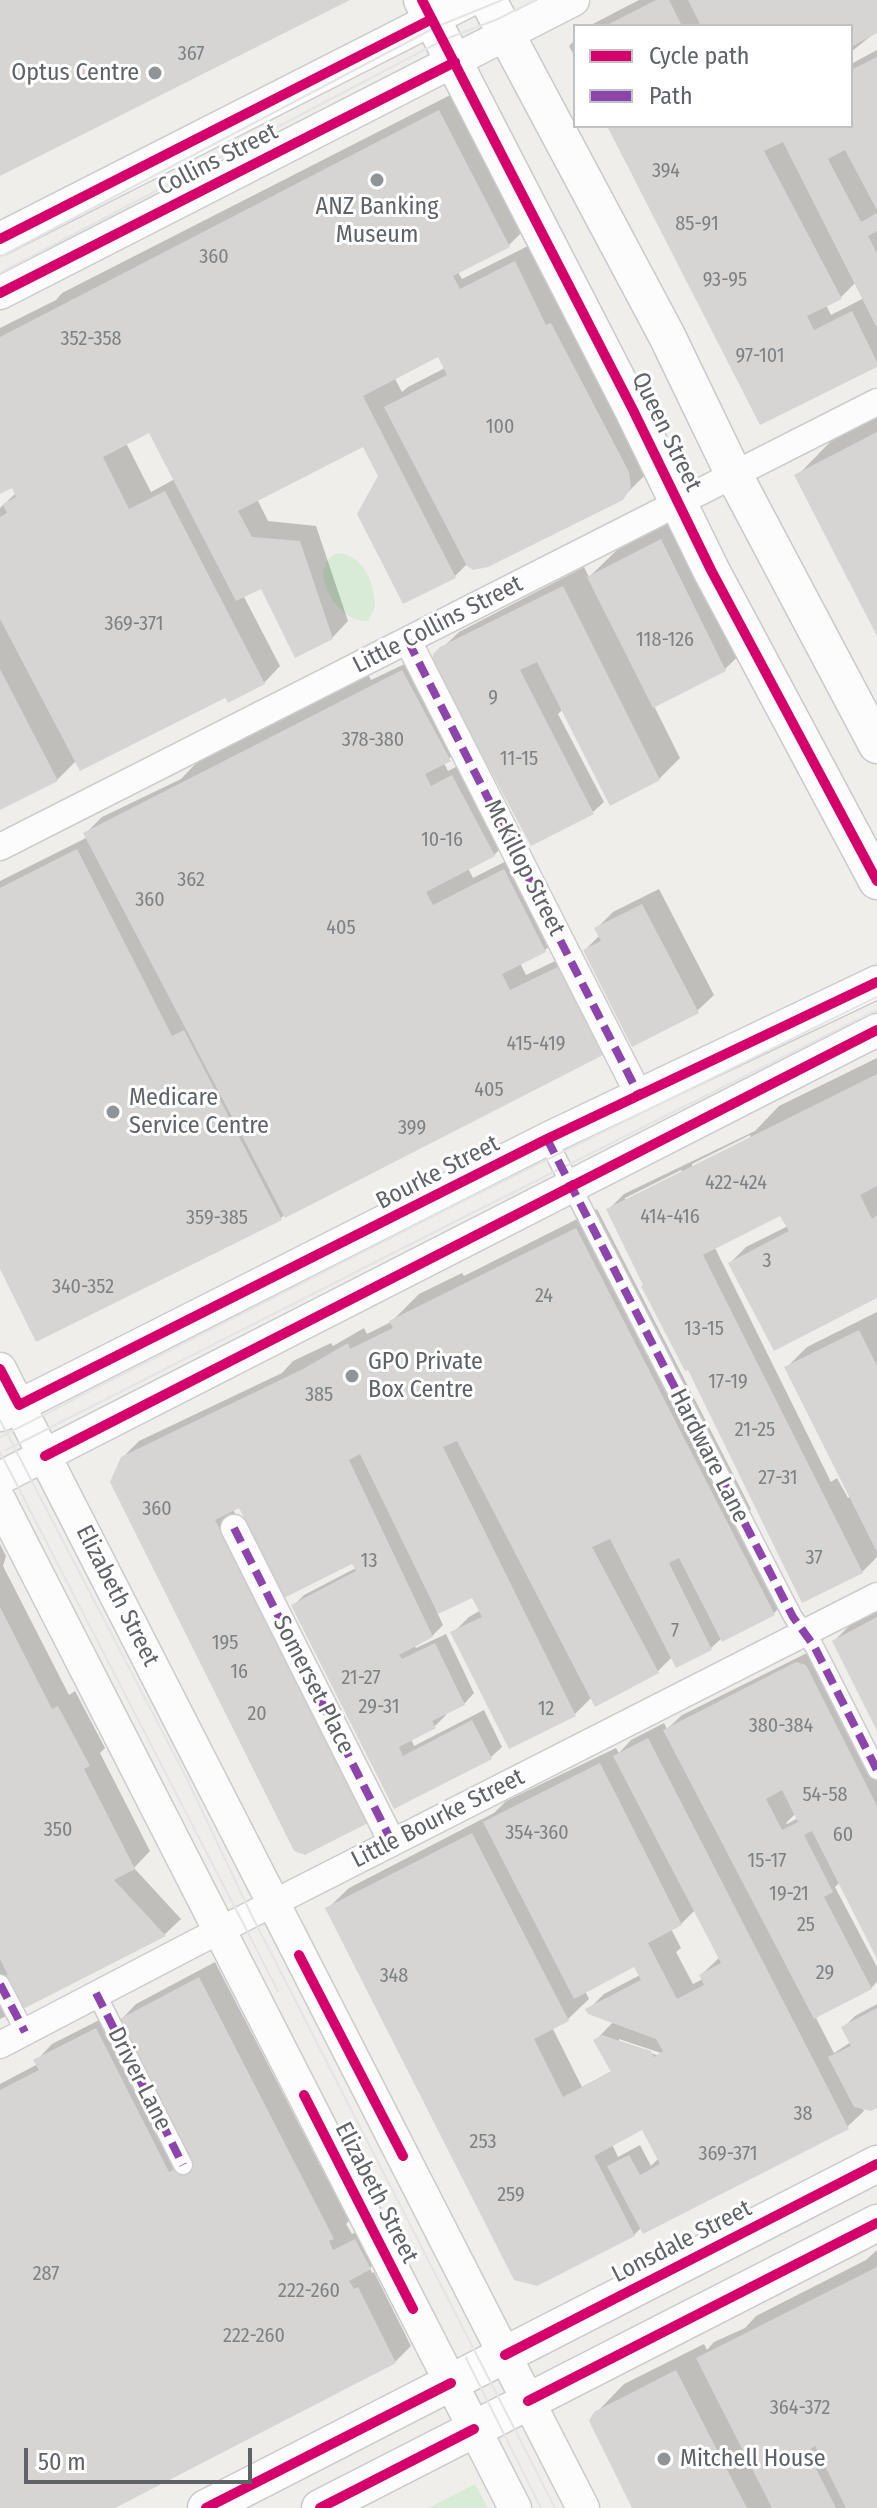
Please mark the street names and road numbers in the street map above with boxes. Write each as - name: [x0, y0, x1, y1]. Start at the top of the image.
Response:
- street label: Collins Street: [153, 118, 283, 202]
- street label: Queen Street: [625, 368, 707, 496]
- street label: Little Collins Street: [348, 570, 528, 680]
- street label: McKillop Street: [477, 795, 571, 941]
- street label: Bourke Street: [372, 1130, 504, 1216]
- street label: Hardware Lane: [663, 1384, 755, 1528]
- street label: Elizabeth Street: [69, 1521, 165, 1671]
- street label: Somerset Place: [266, 1611, 360, 1759]
- street label: Little Bourke Street: [347, 1763, 529, 1875]
- street label: Driver Lane: [101, 2023, 177, 2135]
- street label: Elizabeth Street: [328, 2118, 424, 2268]
- street label: Lonsdale Street: [607, 2194, 757, 2290]

